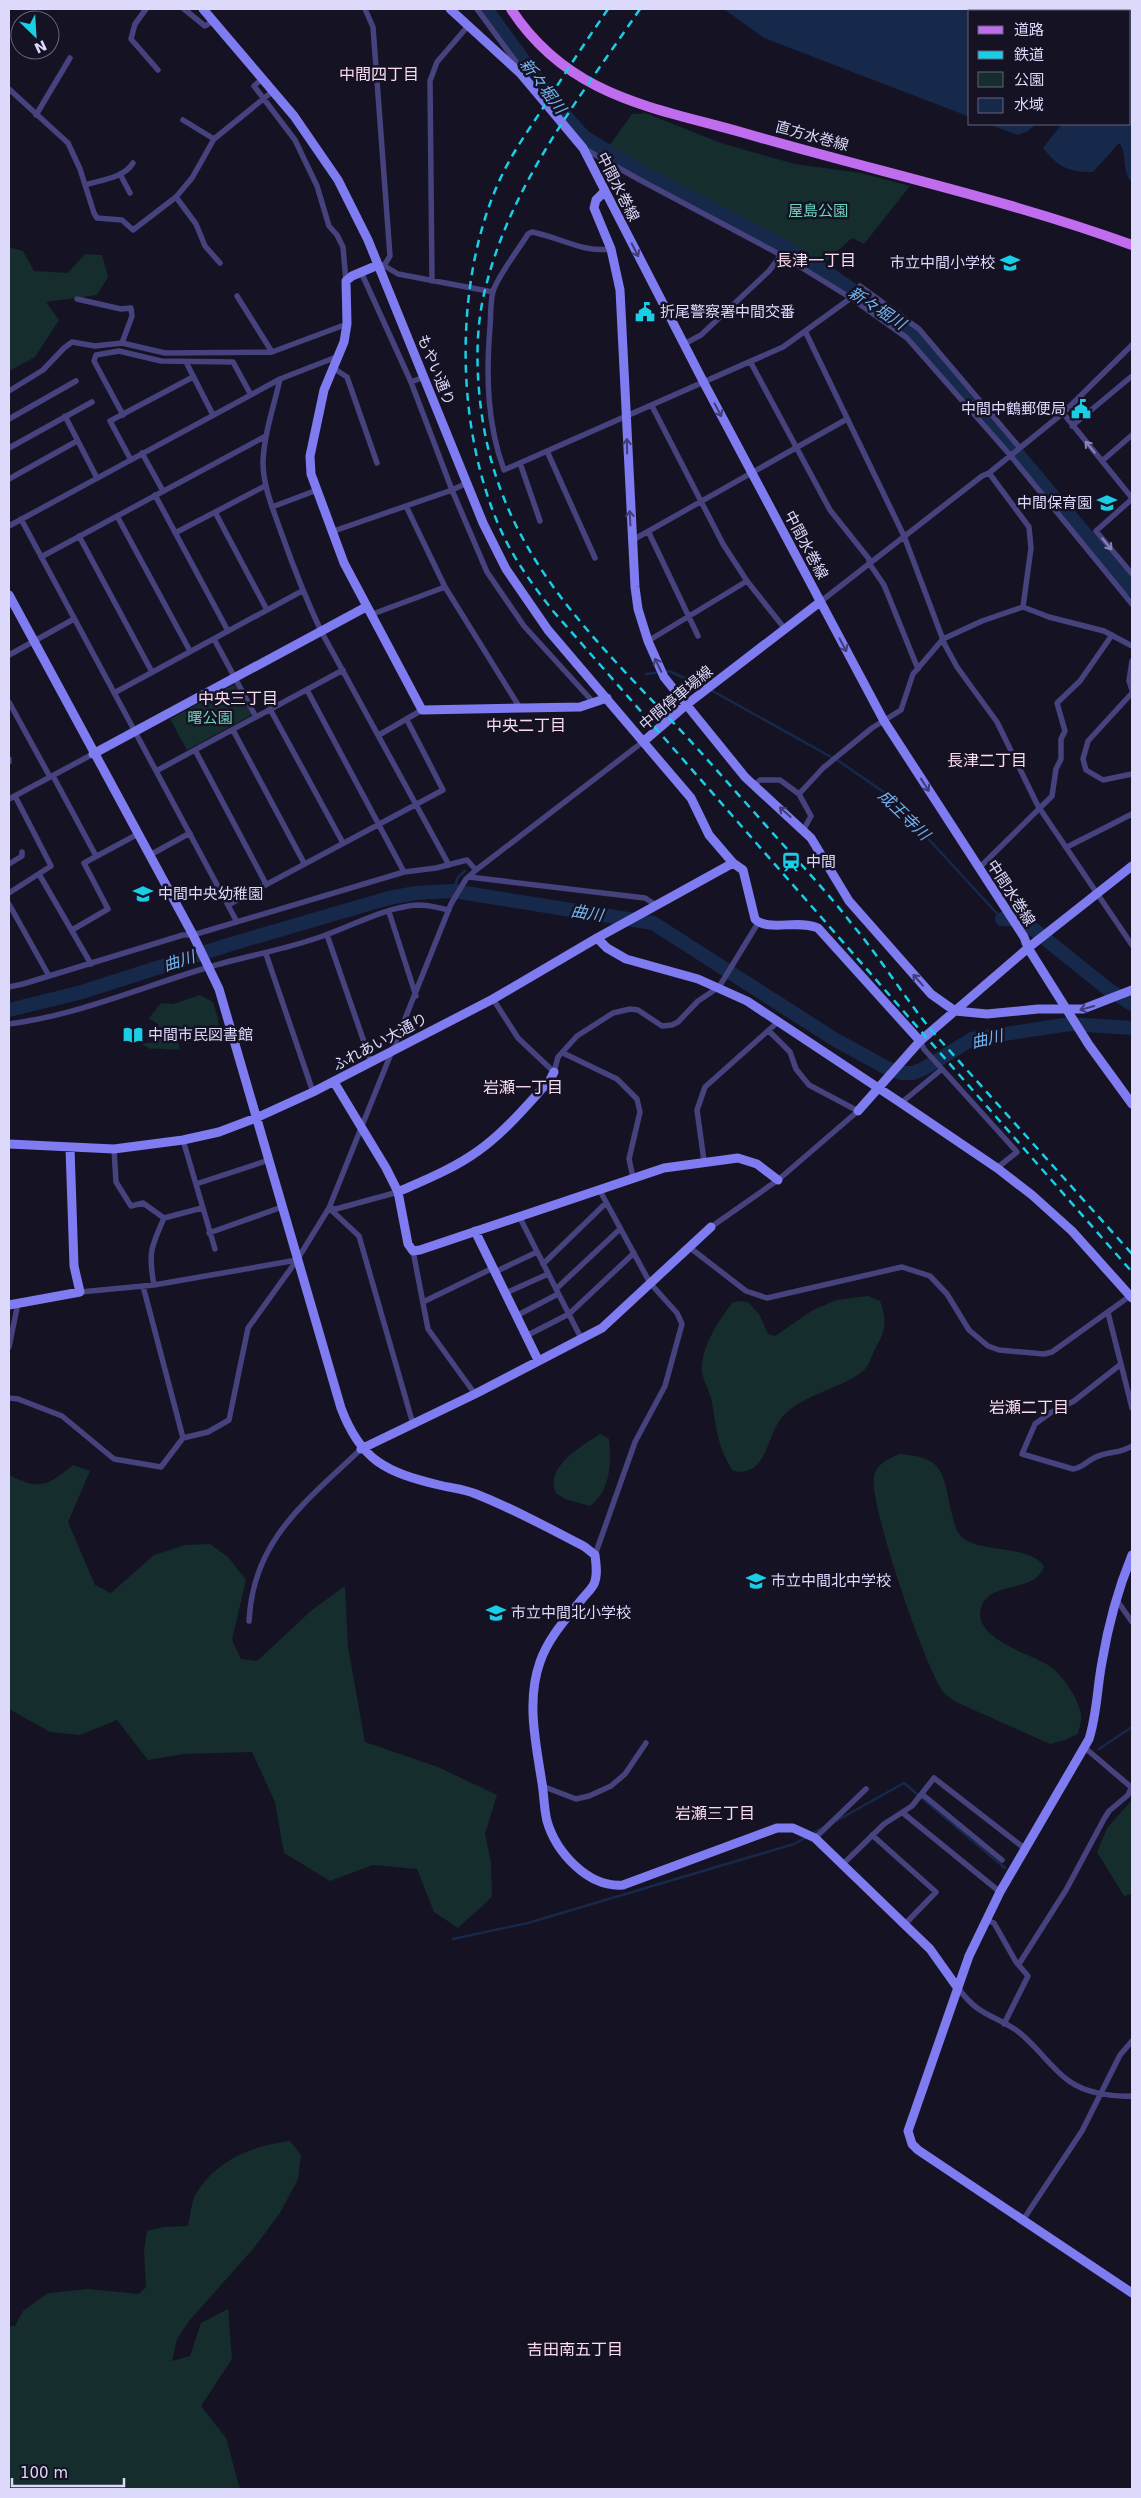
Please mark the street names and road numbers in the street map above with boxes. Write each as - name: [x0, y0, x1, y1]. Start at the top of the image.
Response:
- street label: 直方水巻線: [773, 118, 851, 154]
- street label: 中間水巻線: [593, 149, 643, 225]
- street label: もやい通り: [414, 332, 458, 408]
- street label: 中間水巻線: [780, 508, 832, 582]
- street label: 中間停車場線: [636, 662, 716, 734]
- street label: 中間水巻線: [983, 857, 1039, 929]
- street label: ふれあい大通り: [329, 1009, 431, 1075]

